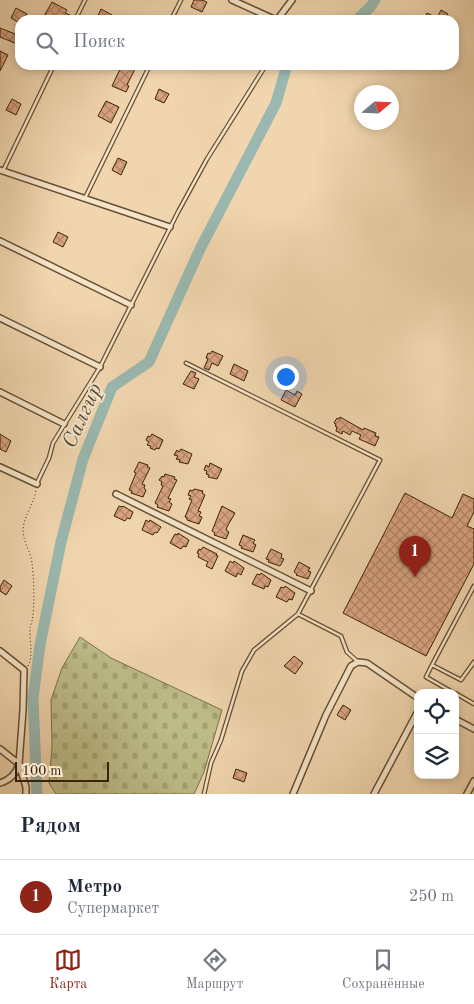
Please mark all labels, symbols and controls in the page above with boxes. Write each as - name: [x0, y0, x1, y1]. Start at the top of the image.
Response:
- search box: [15, 15, 459, 70]
- icon: search: [33, 29, 61, 57]
- text: Поиск: [73, 33, 125, 52]
- north arrow: [354, 85, 399, 130]
- your location: [273, 364, 299, 390]
- water label: Салгир: [59, 380, 107, 452]
- pin: 1: [399, 536, 431, 577]
- map controls: [414, 689, 459, 779]
- button: locate: [414, 689, 459, 734]
- button: layers: [414, 734, 459, 779]
- scale bar: [15, 759, 109, 782]
- text: 100 m: [22, 764, 61, 778]
- text: Рядом: [20, 816, 81, 837]
- text: Метро: [67, 878, 122, 897]
- text: 1: [31, 889, 41, 905]
- text: 250 m: [409, 889, 454, 905]
- text: Супермаркет: [67, 901, 159, 917]
- tab: Карта: [49, 946, 87, 993]
- tab: Маршрут: [186, 946, 243, 993]
- tab: Сохранённые: [342, 946, 425, 993]

